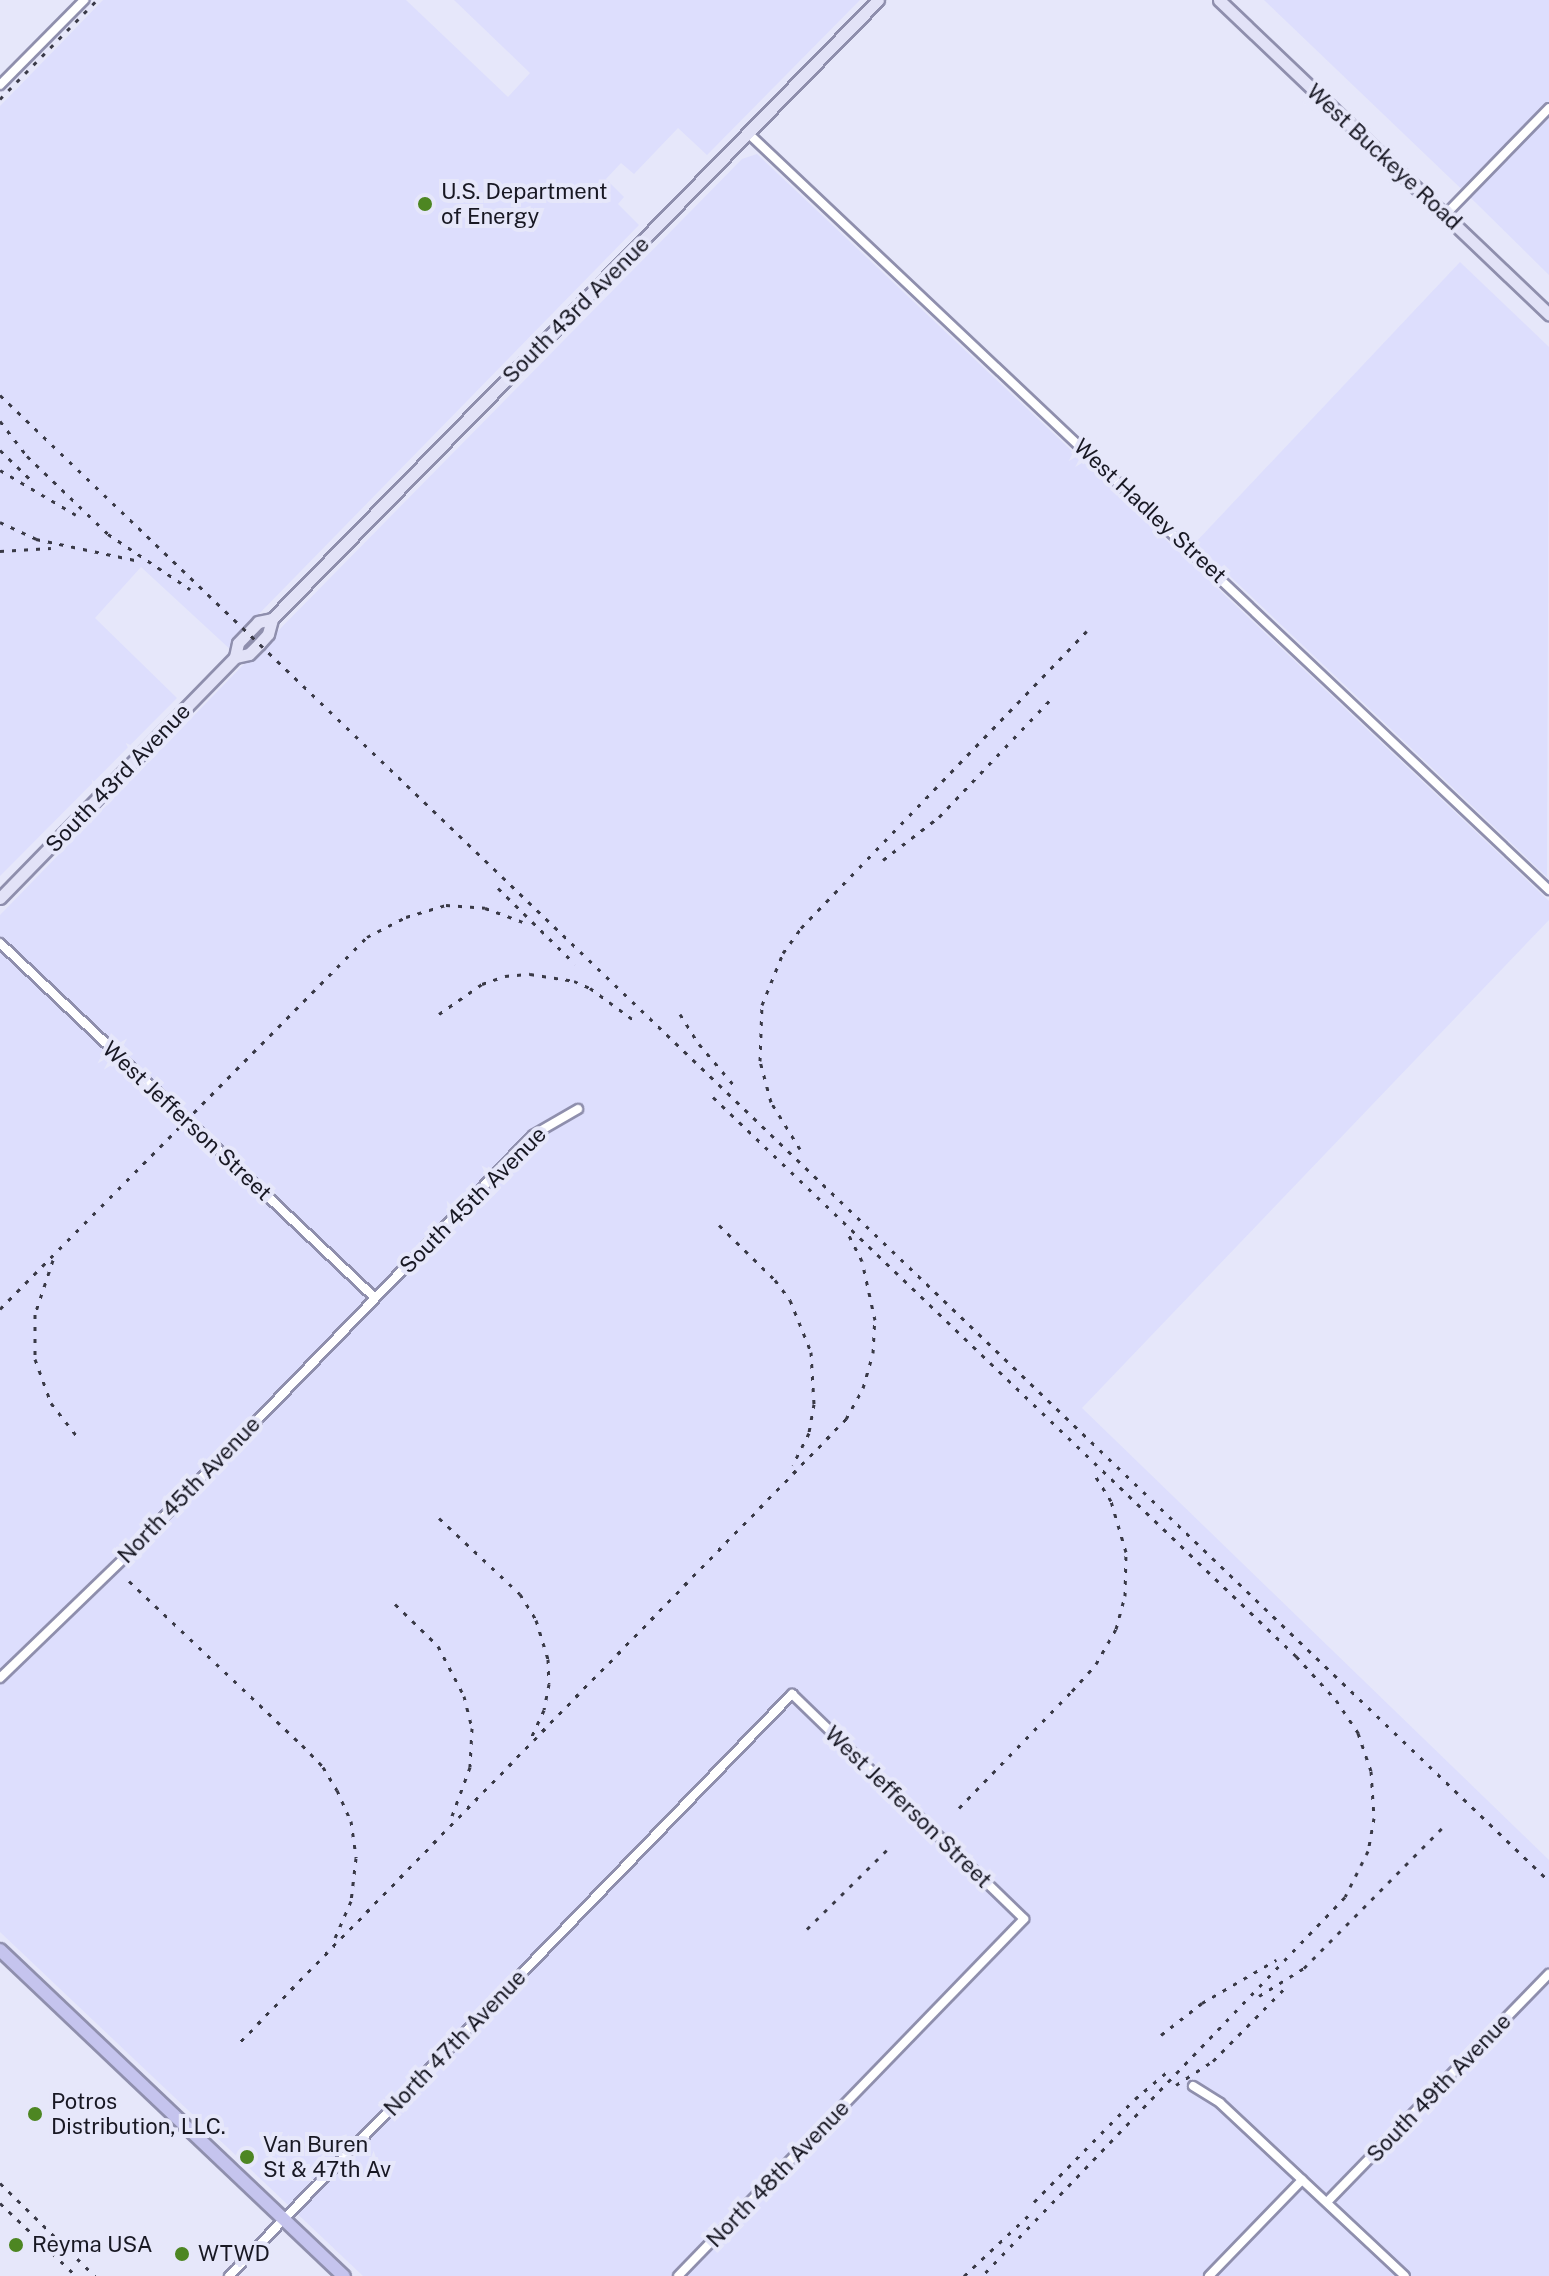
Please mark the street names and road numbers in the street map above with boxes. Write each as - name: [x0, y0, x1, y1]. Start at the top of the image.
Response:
- street label: West Buckeye Road: [1301, 78, 1467, 236]
- street label: South 43rd Avenue: [497, 231, 655, 389]
- street label: West Hadley Street: [1068, 433, 1232, 589]
- street label: South 43rd Avenue: [40, 698, 196, 858]
- street label: West Jefferson Street: [97, 1036, 277, 1206]
- street label: South 45th Avenue: [394, 1121, 552, 1279]
- street label: North 45th Avenue: [112, 1411, 266, 1569]
- street label: West Jefferson Street: [819, 1721, 997, 1893]
- street label: North 47th Avenue: [378, 1964, 532, 2122]
- street label: South 49th Avenue: [1361, 2008, 1517, 2168]
- street label: North 48th Avenue: [701, 2095, 855, 2253]

